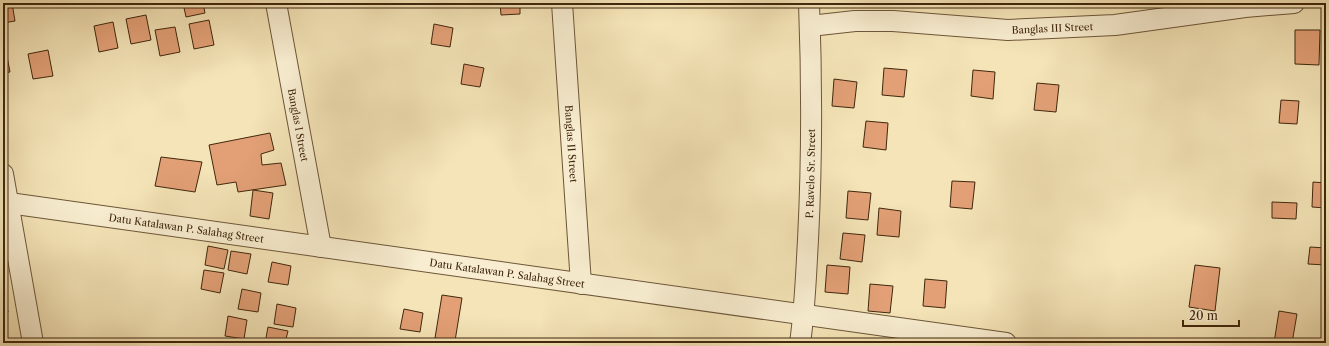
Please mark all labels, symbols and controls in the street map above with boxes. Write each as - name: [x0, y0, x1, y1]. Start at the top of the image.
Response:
- street label: Banglas III Street: [1011, 20, 1094, 37]
- street label: Banglas I Street: [285, 87, 311, 163]
- street label: Banglas II Street: [562, 104, 580, 183]
- street label: P. Ravelo Sr. Street: [803, 128, 818, 218]
- street label: Datu Katalawan P. Salahag Street: [108, 211, 265, 246]
- street label: Datu Katalawan P. Salahag Street: [429, 256, 586, 291]
- scale bar: [1183, 302, 1239, 328]
- text: 20 m: [1189, 308, 1218, 323]

